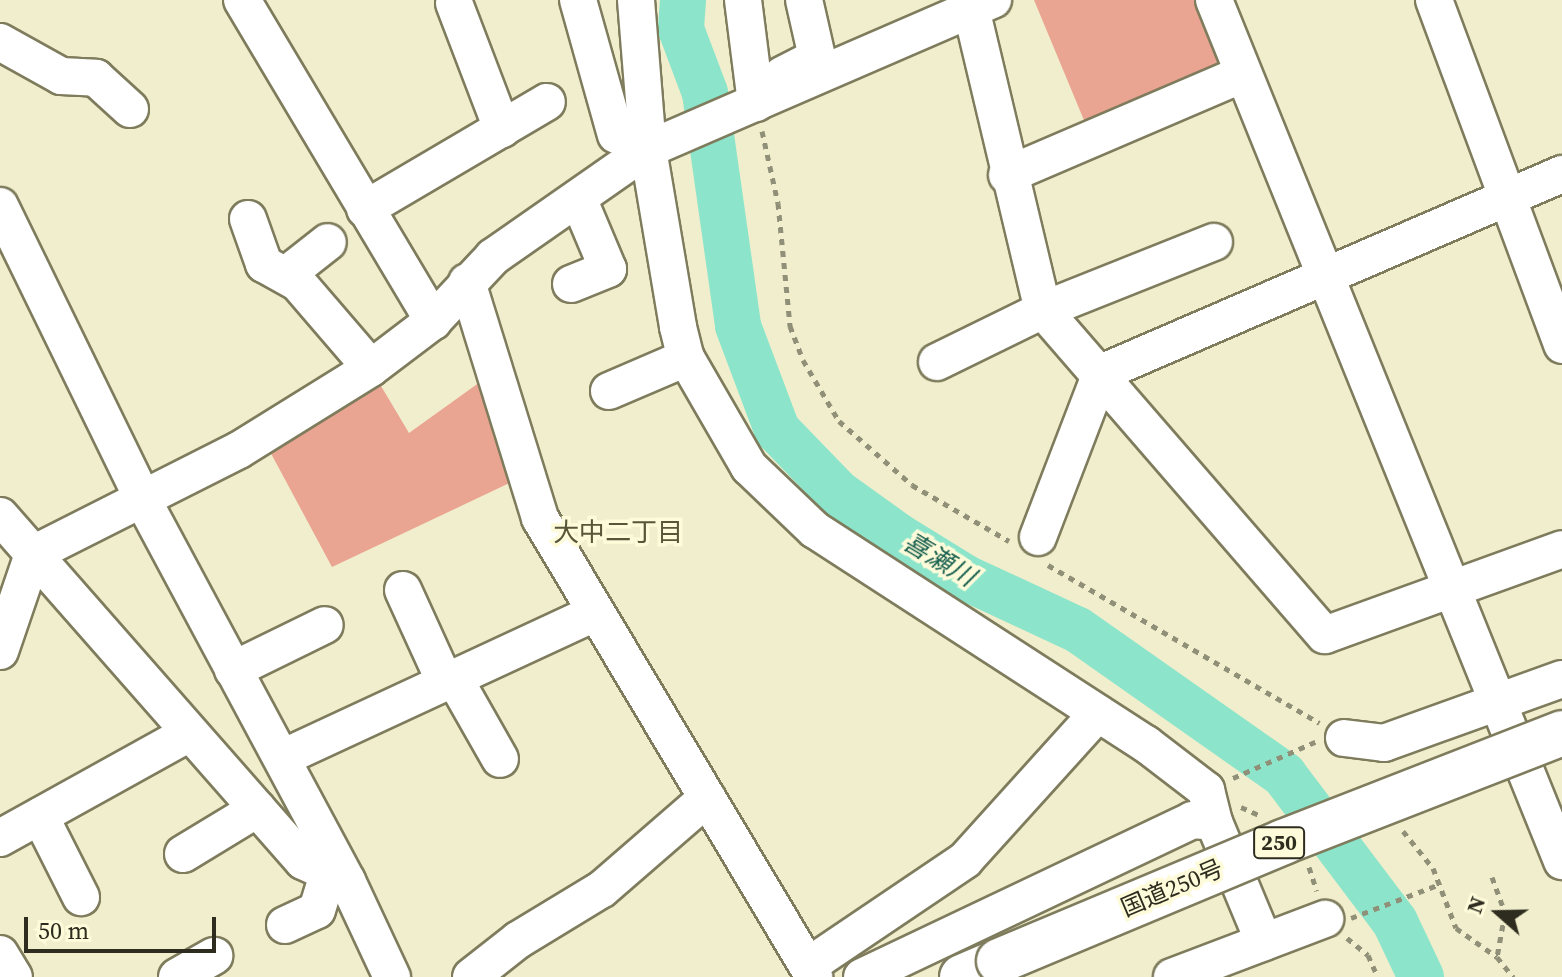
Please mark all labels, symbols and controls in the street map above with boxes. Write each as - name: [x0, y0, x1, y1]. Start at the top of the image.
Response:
- district label: 大中二丁目: [553, 517, 683, 549]
- water label: 喜瀬川: [898, 527, 980, 593]
- road number: 250: [1253, 825, 1305, 861]
- street label: 国道250号: [1117, 854, 1227, 922]
- north arrow: [1458, 873, 1538, 953]
- text: N: [1459, 892, 1492, 917]
- scale bar: [28, 901, 220, 951]
- text: 50 m: [38, 914, 89, 947]

